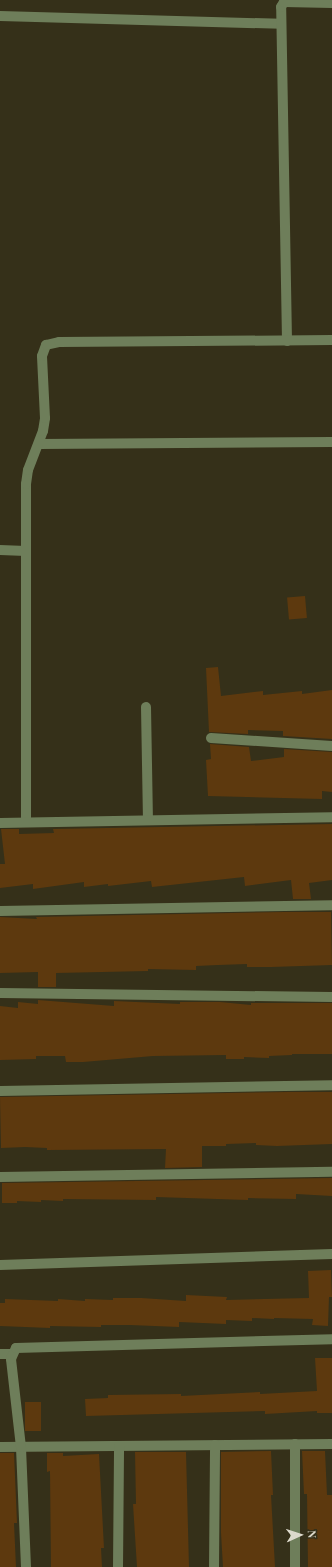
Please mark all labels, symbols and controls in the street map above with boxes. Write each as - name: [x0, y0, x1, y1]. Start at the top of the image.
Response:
- north arrow: [280, 1515, 320, 1555]
- text: N: [305, 1530, 320, 1539]

